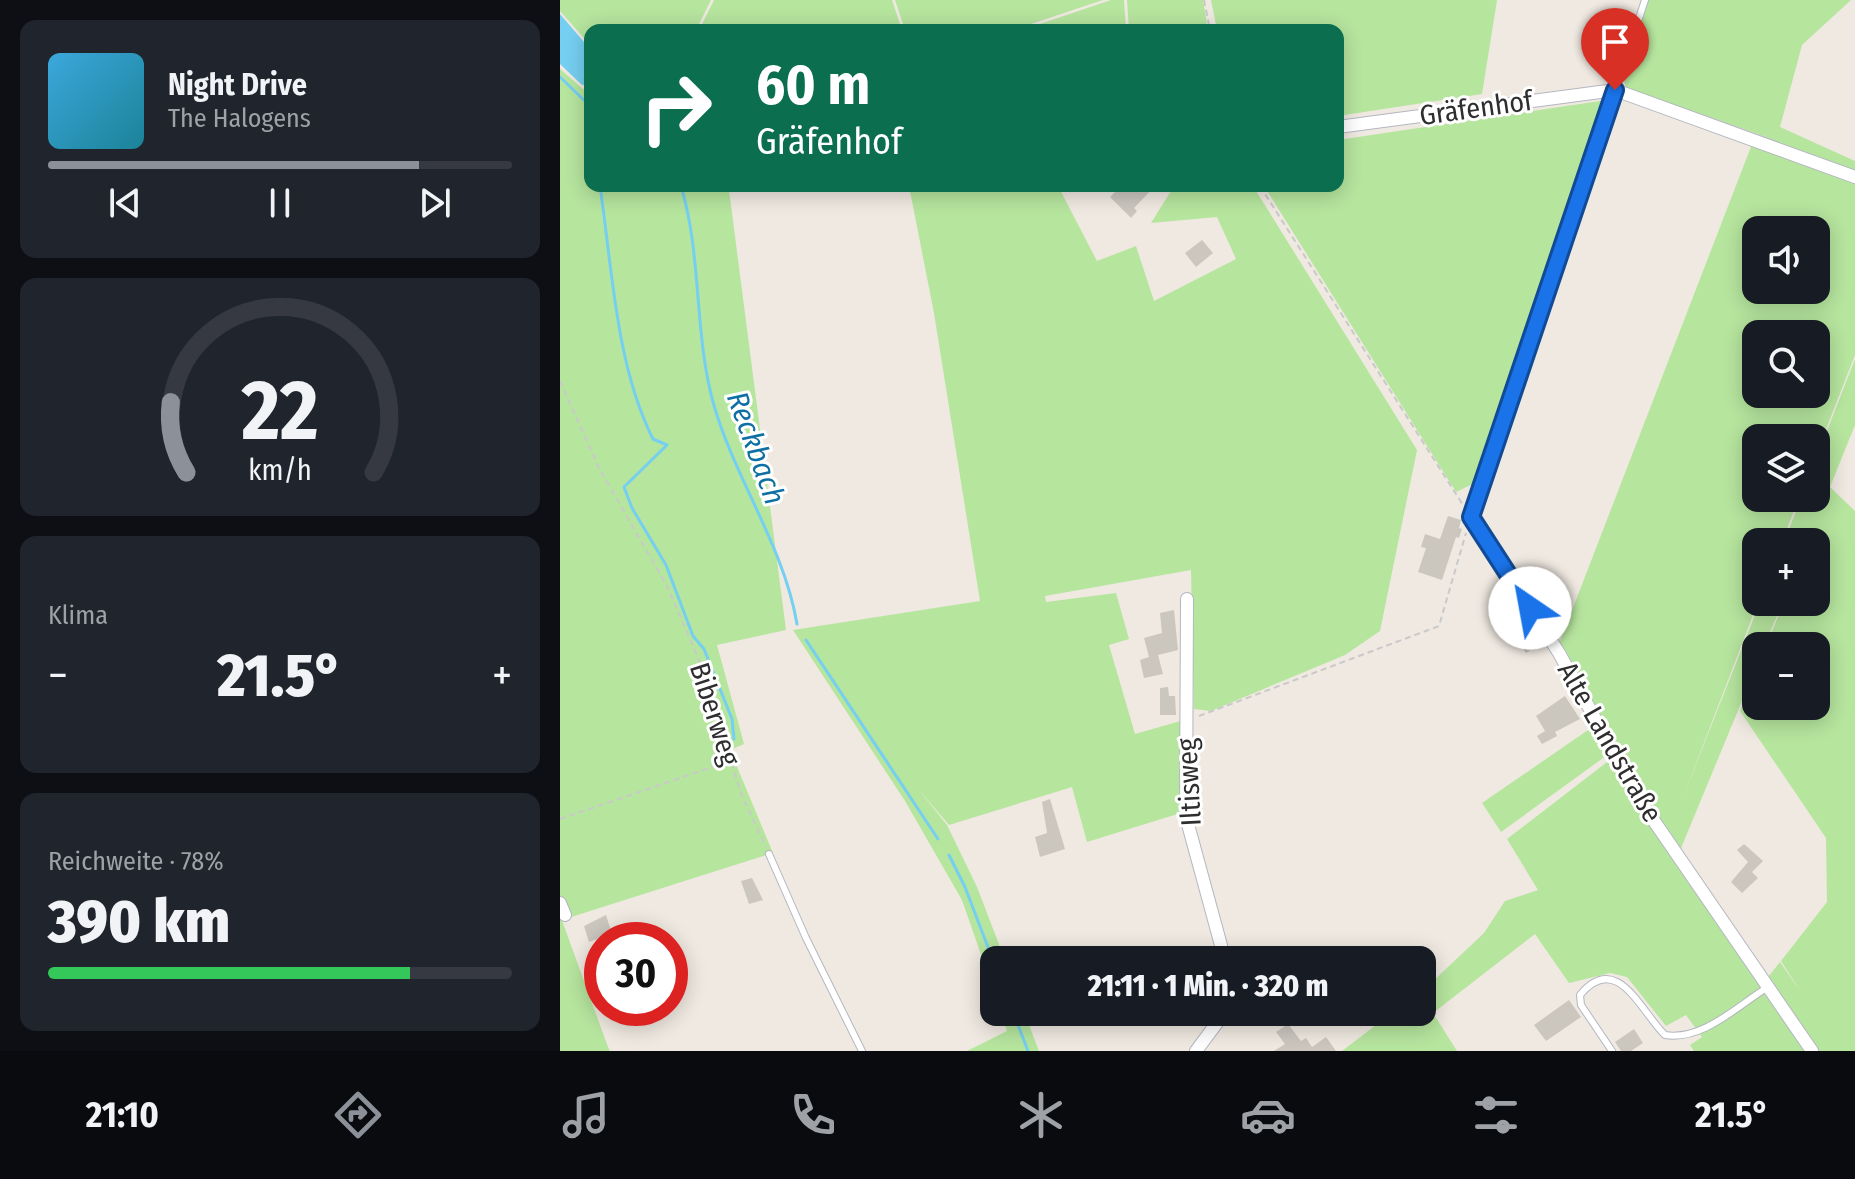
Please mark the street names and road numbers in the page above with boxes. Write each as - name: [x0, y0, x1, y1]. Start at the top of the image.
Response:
- street label: Gräfenhof: [1417, 83, 1537, 132]
- street label: Alte Landstraße: [1551, 656, 1669, 828]
- street label: Biberweg: [683, 658, 747, 770]
- street label: Iltisweg: [1170, 736, 1208, 827]

